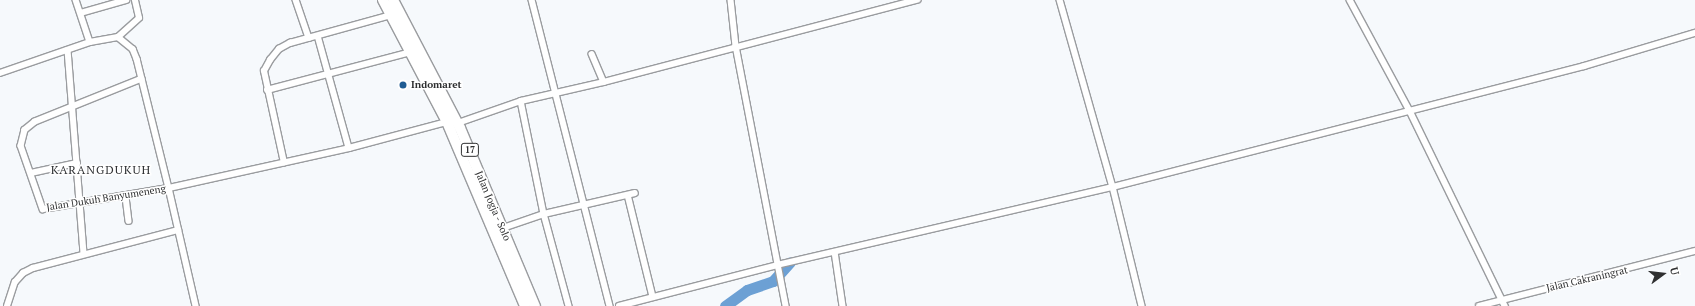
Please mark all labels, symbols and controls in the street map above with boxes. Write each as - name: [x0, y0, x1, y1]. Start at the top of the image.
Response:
- place label: Indomaret: [411, 79, 462, 91]
- marker: Indomaret: [398, 80, 408, 90]
- road number: 17: [460, 143, 480, 157]
- district label: KARANGDUKUH: [51, 163, 151, 177]
- street label: Jalan Jogja - Solo: [473, 169, 513, 243]
- street label: Jalan Dukuh Banyumeneng: [45, 183, 167, 213]
- north arrow: [1643, 254, 1683, 294]
- street label: Jalan Cakraningrat: [1545, 264, 1629, 294]
- text: U: [1667, 265, 1682, 277]

